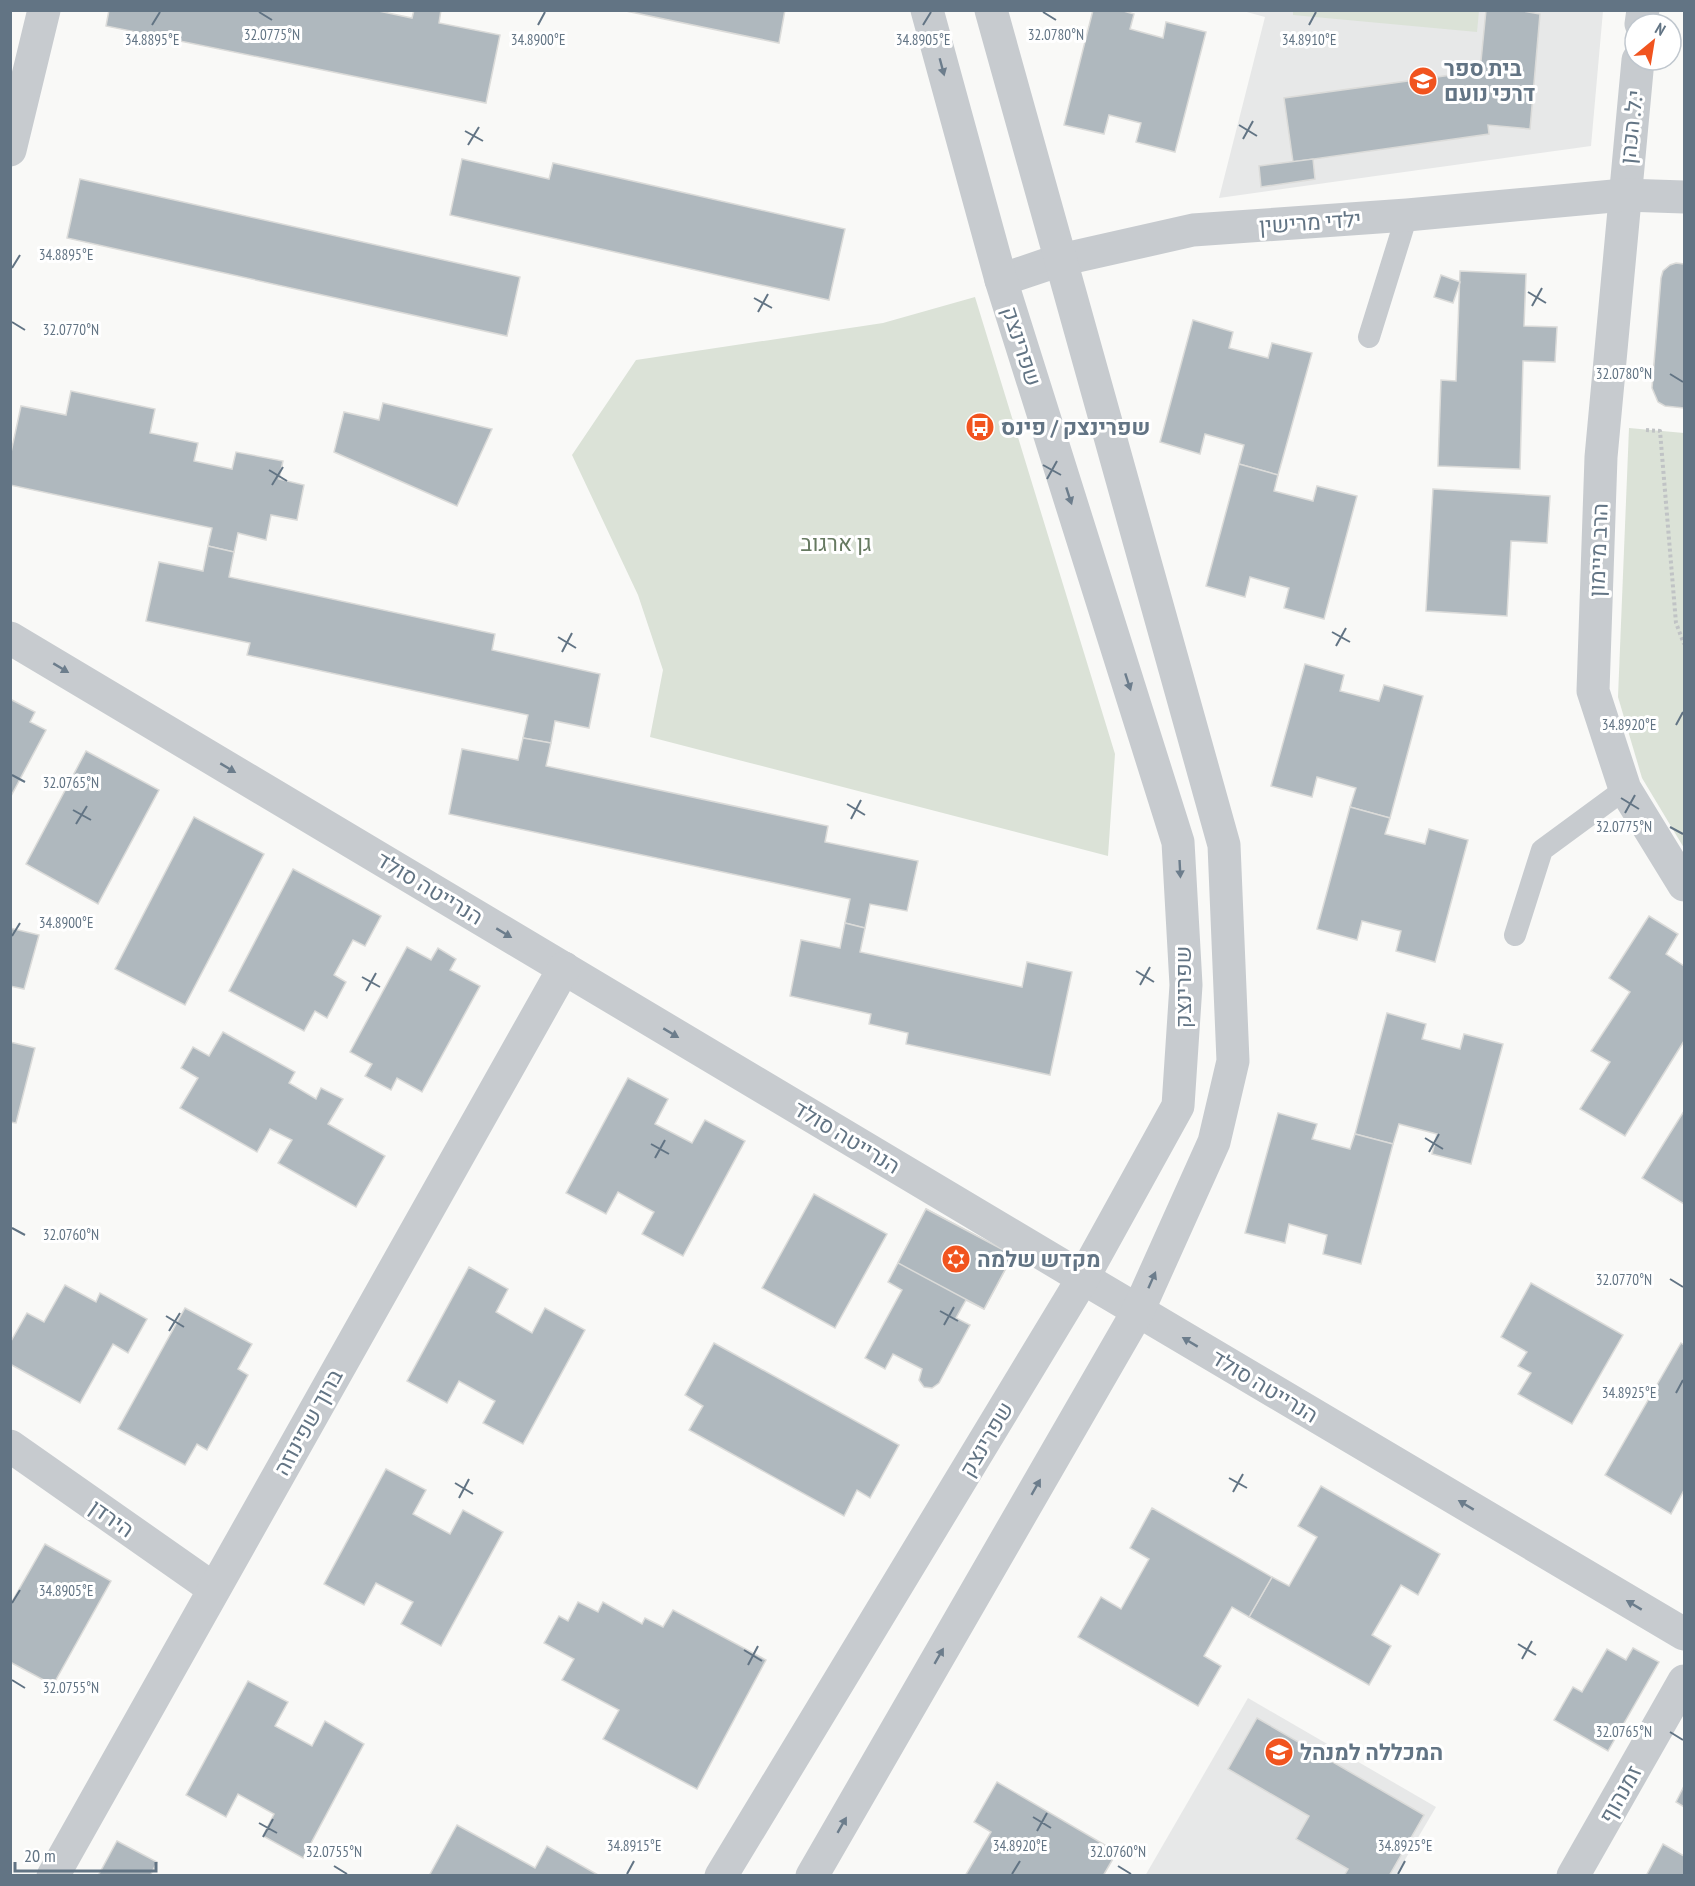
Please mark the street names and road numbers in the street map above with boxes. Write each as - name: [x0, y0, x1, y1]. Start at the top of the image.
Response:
- street label: י.ל. הכהן: [1613, 89, 1649, 165]
- street label: ילדי מרישין: [1258, 204, 1362, 240]
- street label: שפרינצק: [996, 303, 1048, 389]
- street label: הרב מיימון: [1582, 503, 1614, 597]
- street label: הנרייטה סולד: [372, 845, 488, 931]
- street label: שפרינצק: [1169, 946, 1197, 1028]
- street label: הנרייטה סולד: [789, 1094, 905, 1180]
- street label: הנרייטה סולד: [1207, 1343, 1323, 1429]
- street label: ברוך שפינוזה: [267, 1363, 349, 1480]
- street label: שפרינצק: [953, 1396, 1019, 1482]
- street label: הירדן: [84, 1493, 140, 1543]
- street label: זמנהוף: [1592, 1760, 1648, 1828]

